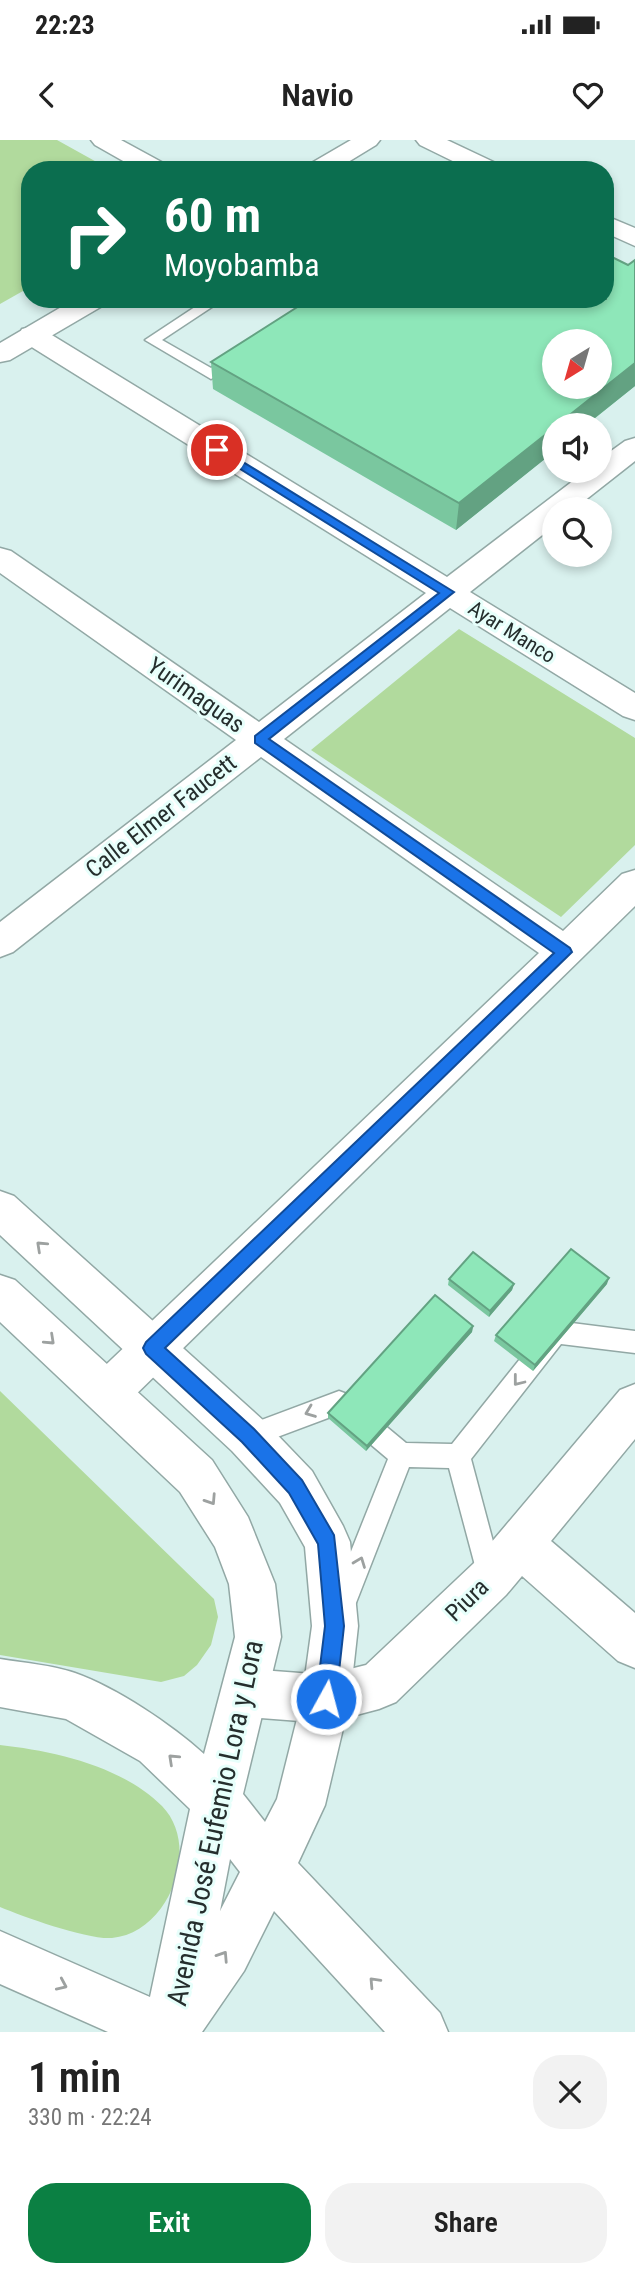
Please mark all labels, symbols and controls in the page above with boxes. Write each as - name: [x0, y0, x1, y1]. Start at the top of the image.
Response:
- text: 22:23: [35, 10, 95, 40]
- icon: back: [28, 76, 66, 114]
- text: Navio: [281, 76, 354, 114]
- icon: heart: [569, 76, 607, 114]
- text: 60 m: [164, 187, 261, 244]
- icon: right: [49, 189, 140, 280]
- text: Moyobamba: [164, 246, 319, 284]
- north arrow: [542, 329, 612, 399]
- map controls: [542, 329, 612, 567]
- button: sound: [542, 413, 612, 483]
- pin: [187, 420, 247, 480]
- icon: arrive: [198, 431, 236, 469]
- button: search: [542, 497, 612, 567]
- street label: Ayar Manco: [464, 596, 560, 668]
- street label: Yurimaguas: [142, 651, 250, 739]
- street label: Calle Elmer Faucett: [80, 749, 242, 883]
- one-way arrow: [36, 1242, 49, 1255]
- one-way arrow: [42, 1332, 55, 1344]
- one-way arrow: [513, 1374, 526, 1386]
- one-way arrow: [305, 1404, 317, 1418]
- one-way arrow: [203, 1492, 216, 1505]
- one-way arrow: [351, 1557, 365, 1569]
- street label: Piura: [440, 1573, 494, 1627]
- street label: Avenida José Eufemio Lora y Lora: [160, 1637, 270, 2009]
- position arrow: [289, 1662, 363, 1736]
- one-way arrow: [168, 1755, 181, 1768]
- one-way arrow: [214, 1951, 227, 1964]
- one-way arrow: [55, 1977, 68, 1991]
- one-way arrow: [370, 1977, 383, 1990]
- text: 1 min: [28, 2053, 121, 2102]
- button: close: [533, 2055, 607, 2129]
- text: 330 m · 22:24: [28, 2104, 152, 2131]
- button: Exit: [28, 2183, 311, 2263]
- button: Share: [325, 2183, 607, 2263]

